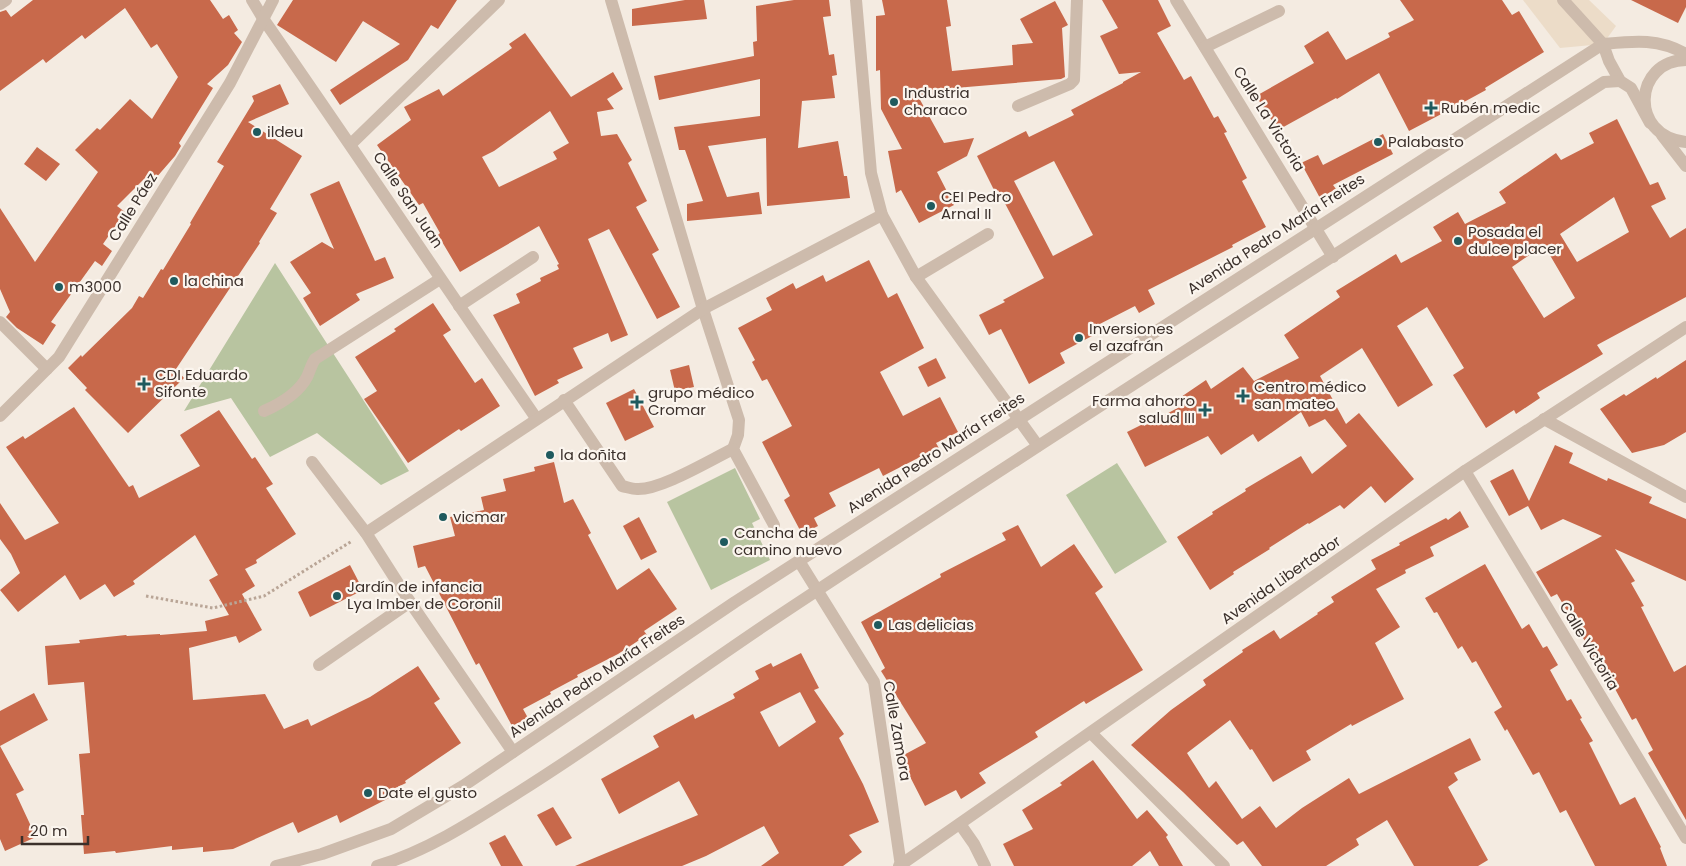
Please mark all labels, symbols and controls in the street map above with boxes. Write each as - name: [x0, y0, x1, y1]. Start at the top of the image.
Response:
- street label: Calle La Victoria: [1229, 62, 1310, 175]
- place label: Industria characo: [904, 82, 970, 120]
- marker: Industria characo: [888, 96, 900, 108]
- place label: Rubén medic: [1441, 97, 1540, 118]
- marker: Rubén medic: [1425, 102, 1437, 114]
- place label: ildeu: [267, 121, 303, 142]
- marker: ildeu: [251, 126, 263, 138]
- place label: Palabasto: [1388, 131, 1464, 152]
- marker: Palabasto: [1372, 136, 1384, 148]
- street label: Calle San Juan: [368, 147, 449, 252]
- street label: Calle Páez: [103, 168, 162, 245]
- street label: Avenida Pedro María Freites: [1183, 168, 1369, 299]
- place label: CEI Pedro Arnal II: [941, 186, 1011, 224]
- marker: CEI Pedro Arnal II: [925, 200, 937, 212]
- place label: Posada el dulce placer: [1468, 221, 1562, 259]
- marker: Posada el dulce placer: [1452, 235, 1464, 247]
- place label: la china: [184, 270, 244, 291]
- marker: la china: [168, 275, 180, 287]
- place label: m3000: [69, 276, 122, 297]
- marker: m3000: [53, 281, 65, 293]
- place label: Inversiones el azafrán: [1089, 318, 1174, 356]
- marker: Inversiones el azafrán: [1073, 332, 1085, 344]
- place label: CDI Eduardo Sifonte: [155, 364, 248, 402]
- place label: Centro médico san mateo: [1254, 376, 1366, 414]
- marker: CDI Eduardo Sifonte: [137, 377, 151, 391]
- place label: grupo médico Cromar: [648, 382, 754, 420]
- street label: Avenida Pedro María Freites: [843, 387, 1029, 518]
- marker: Centro médico san mateo: [1236, 389, 1250, 403]
- place label: Farma ahorro salud III: [1092, 390, 1195, 428]
- marker: grupo médico Cromar: [630, 395, 644, 409]
- marker: Farma ahorro salud III: [1199, 404, 1211, 416]
- place label: la doñita: [560, 444, 626, 465]
- marker: la doñita: [544, 449, 556, 461]
- place label: vicmar: [453, 506, 506, 527]
- marker: vicmar: [437, 511, 449, 523]
- place label: Cancha de camino nuevo: [734, 522, 842, 560]
- street label: Avenida Libertador: [1217, 530, 1345, 629]
- marker: Cancha de camino nuevo: [718, 536, 730, 548]
- place label: Jardín de infancia Lya Imber de Coronil: [347, 576, 501, 614]
- marker: Jardín de infancia Lya Imber de Coronil: [331, 590, 343, 602]
- street label: Calle Victoria: [1555, 598, 1624, 694]
- street label: Avenida Pedro María Freites: [505, 609, 689, 742]
- place label: Las delicias: [888, 614, 974, 635]
- marker: Las delicias: [872, 619, 884, 631]
- street label: Calle Zamora: [878, 679, 917, 783]
- place label: Date el gusto: [378, 782, 477, 803]
- marker: Date el gusto: [362, 787, 374, 799]
- scale bar: [22, 814, 89, 846]
- text: 20 m: [30, 820, 68, 841]

